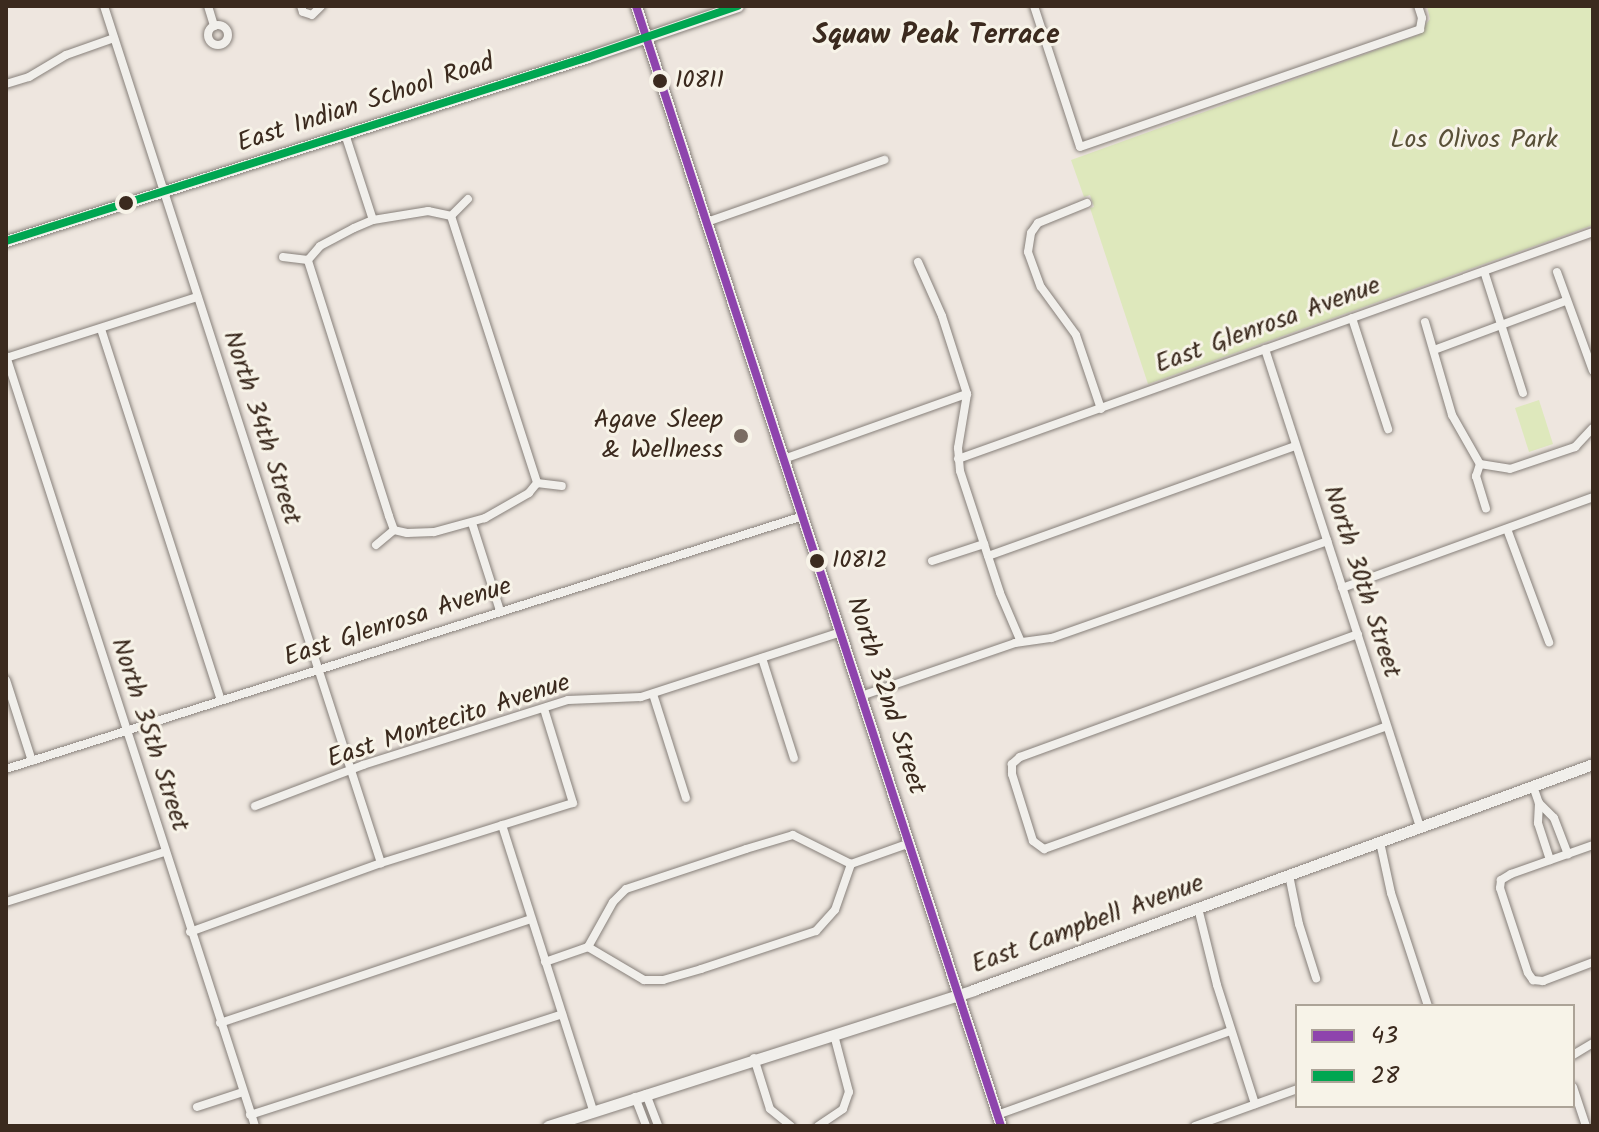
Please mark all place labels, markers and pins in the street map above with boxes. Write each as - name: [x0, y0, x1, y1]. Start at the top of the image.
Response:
- place label: 10811: [675, 67, 724, 95]
- marker: 10811: [652, 73, 668, 89]
- unlabelled marker: [118, 195, 134, 211]
- place label: Agave Sleep & Wellness: [594, 405, 723, 466]
- marker: Agave Sleep & Wellness: [730, 425, 752, 447]
- place label: 10812: [832, 547, 887, 575]
- marker: 10812: [809, 553, 825, 569]

